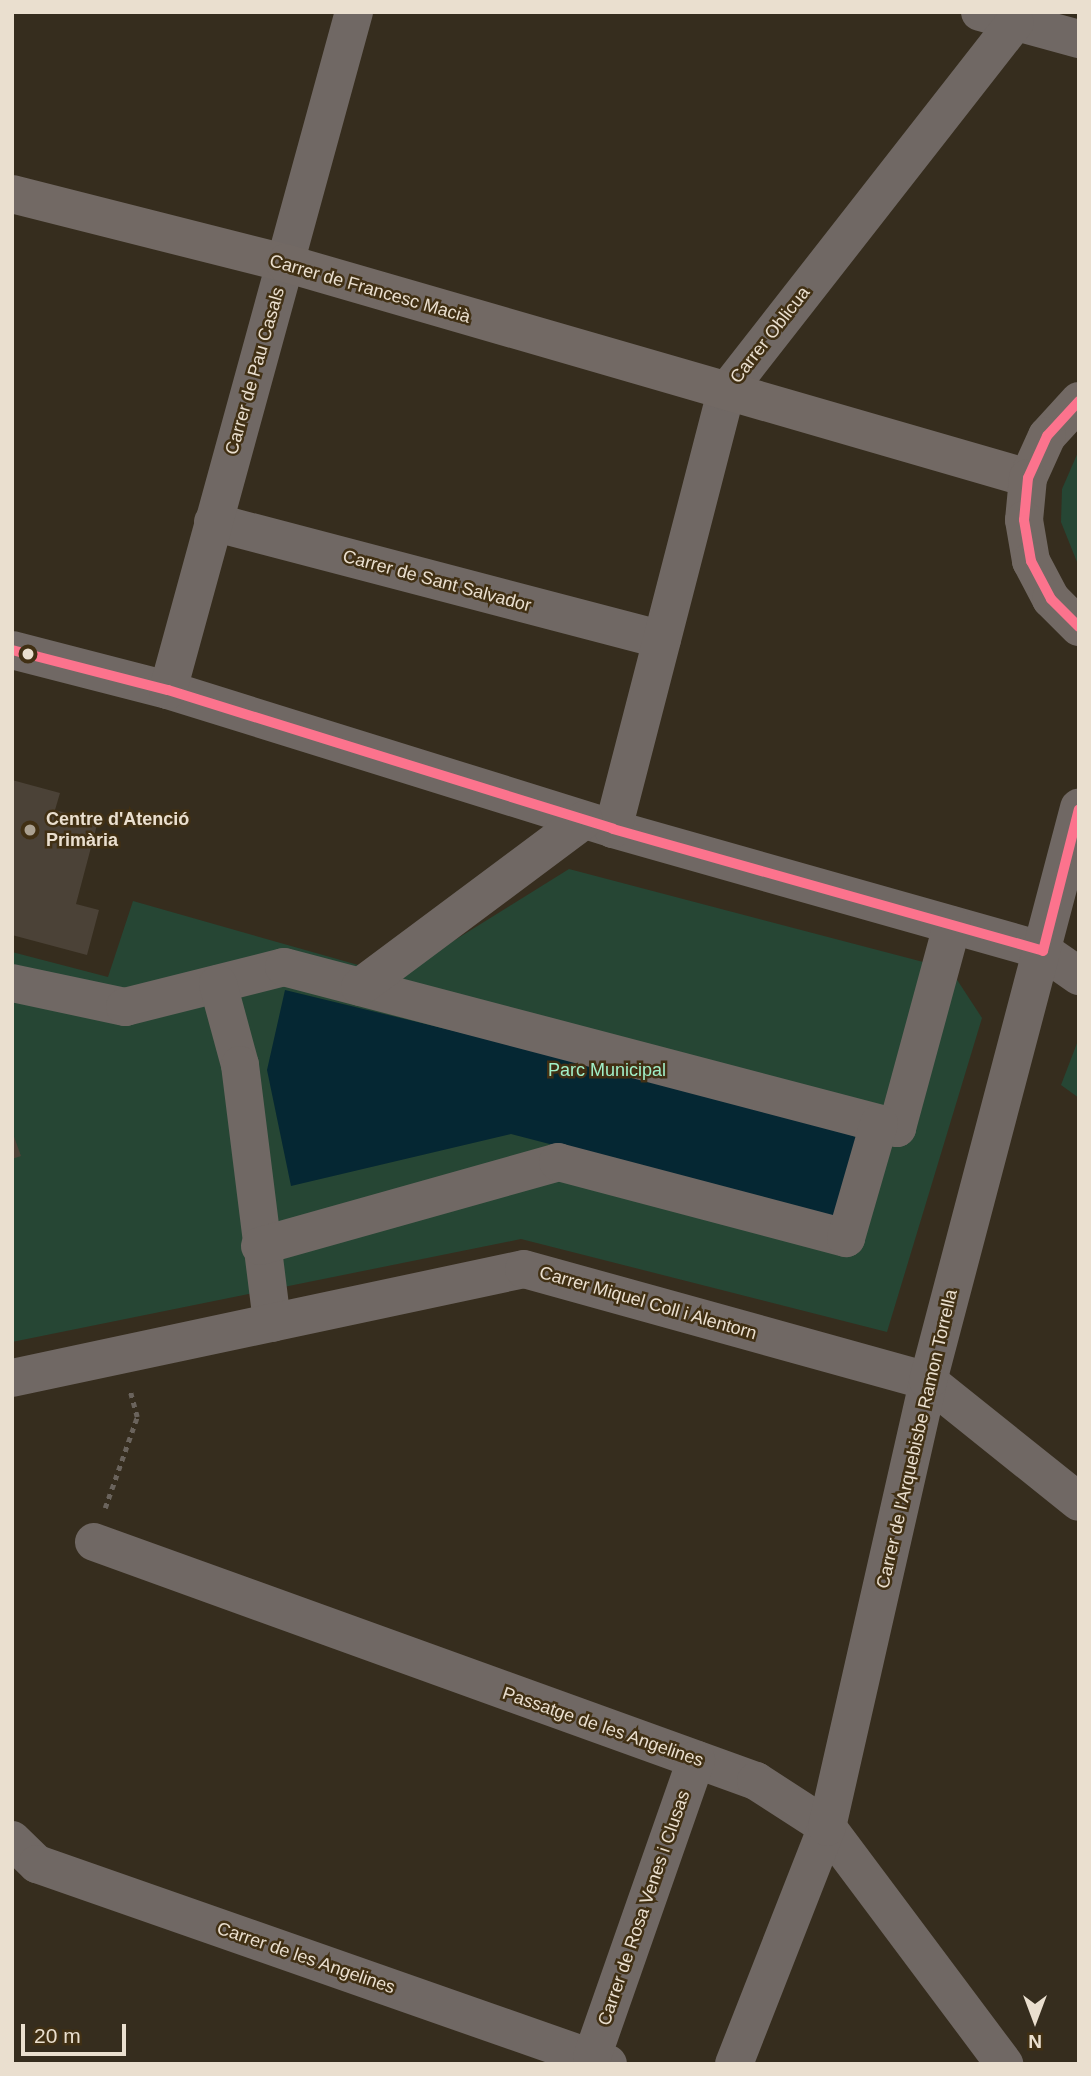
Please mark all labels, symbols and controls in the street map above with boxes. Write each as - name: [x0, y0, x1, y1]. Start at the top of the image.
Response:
- street label: Carrer de Francesc Macià: [267, 250, 473, 328]
- street label: Carrer Oblicua: [725, 282, 815, 388]
- street label: Carrer de Pau Casals: [221, 285, 289, 457]
- street label: Carrer de Sant Salvador: [340, 545, 534, 617]
- unlabelled marker: [21, 647, 35, 661]
- place label: Centre d'Atenció Primària: [46, 809, 189, 852]
- marker: Centre d'Atenció Primària: [20, 820, 40, 840]
- park label: Parc Municipal: [548, 1059, 666, 1081]
- street label: Carrer Miquel Coll i Alentorn: [536, 1261, 760, 1345]
- street label: Carrer de l'Arquebisbe Ramon Torrella: [872, 1287, 962, 1591]
- street label: Passatge de les Angelines: [499, 1682, 707, 1772]
- street label: Carrer de Rosa Venes i Clusas: [594, 1788, 694, 2028]
- street label: Carrer de les Angelines: [214, 1917, 398, 1999]
- north arrow: [1000, 1985, 1070, 2055]
- scale bar: [24, 2010, 130, 2054]
- text: 20 m: [34, 2024, 81, 2047]
- text: N: [1028, 2031, 1042, 2052]

